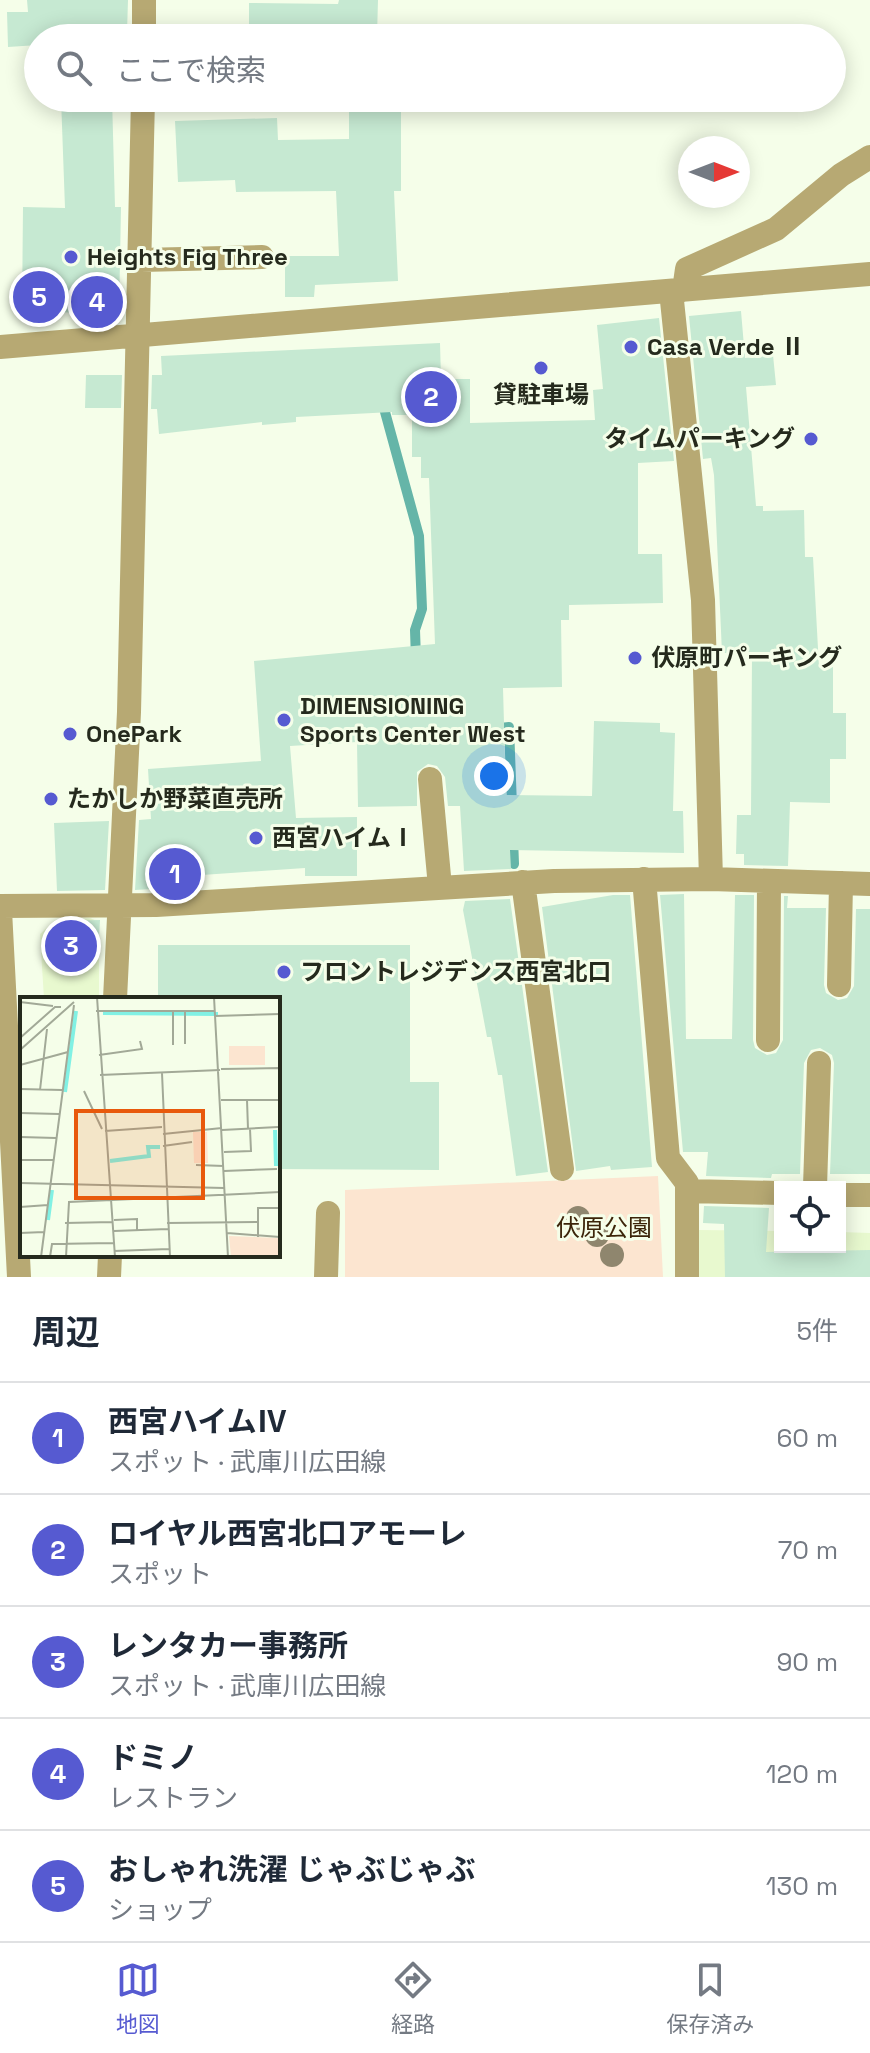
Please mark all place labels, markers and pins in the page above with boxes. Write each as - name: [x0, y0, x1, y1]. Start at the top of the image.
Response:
- place label: Heights Fig Three: [87, 241, 288, 272]
- marker: Heights Fig Three: [62, 248, 80, 266]
- pin: 5: [13, 267, 65, 327]
- pin: 4: [71, 272, 123, 332]
- place label: Casa Verde Ⅱ: [647, 331, 805, 362]
- marker: Casa Verde Ⅱ: [622, 338, 640, 356]
- marker: 貸駐車場: [532, 359, 550, 377]
- pin: 2: [405, 367, 457, 427]
- place label: 貸駐車場: [493, 379, 589, 410]
- place label: タイムパーキング: [604, 423, 795, 454]
- marker: タイムパーキング: [802, 430, 820, 448]
- place label: 伏原町パーキング: [651, 642, 842, 673]
- marker: 伏原町パーキング: [626, 649, 644, 667]
- place label: DIMENSIONING Sports Center West: [300, 690, 526, 749]
- marker: DIMENSIONING Sports Center West: [275, 711, 293, 729]
- place label: OnePark: [86, 718, 182, 749]
- marker: OnePark: [61, 725, 79, 743]
- place label: たかしか野菜直売所: [67, 783, 283, 814]
- marker: たかしか野菜直売所: [42, 790, 60, 808]
- place label: 西宮ハイムⅠ: [272, 822, 415, 853]
- marker: 西宮ハイムⅠ: [247, 829, 265, 847]
- pin: 1: [149, 844, 201, 904]
- pin: 3: [45, 916, 97, 976]
- place label: フロントレジデンス西宮北口: [300, 956, 612, 987]
- marker: フロントレジデンス西宮北口: [275, 963, 293, 981]

